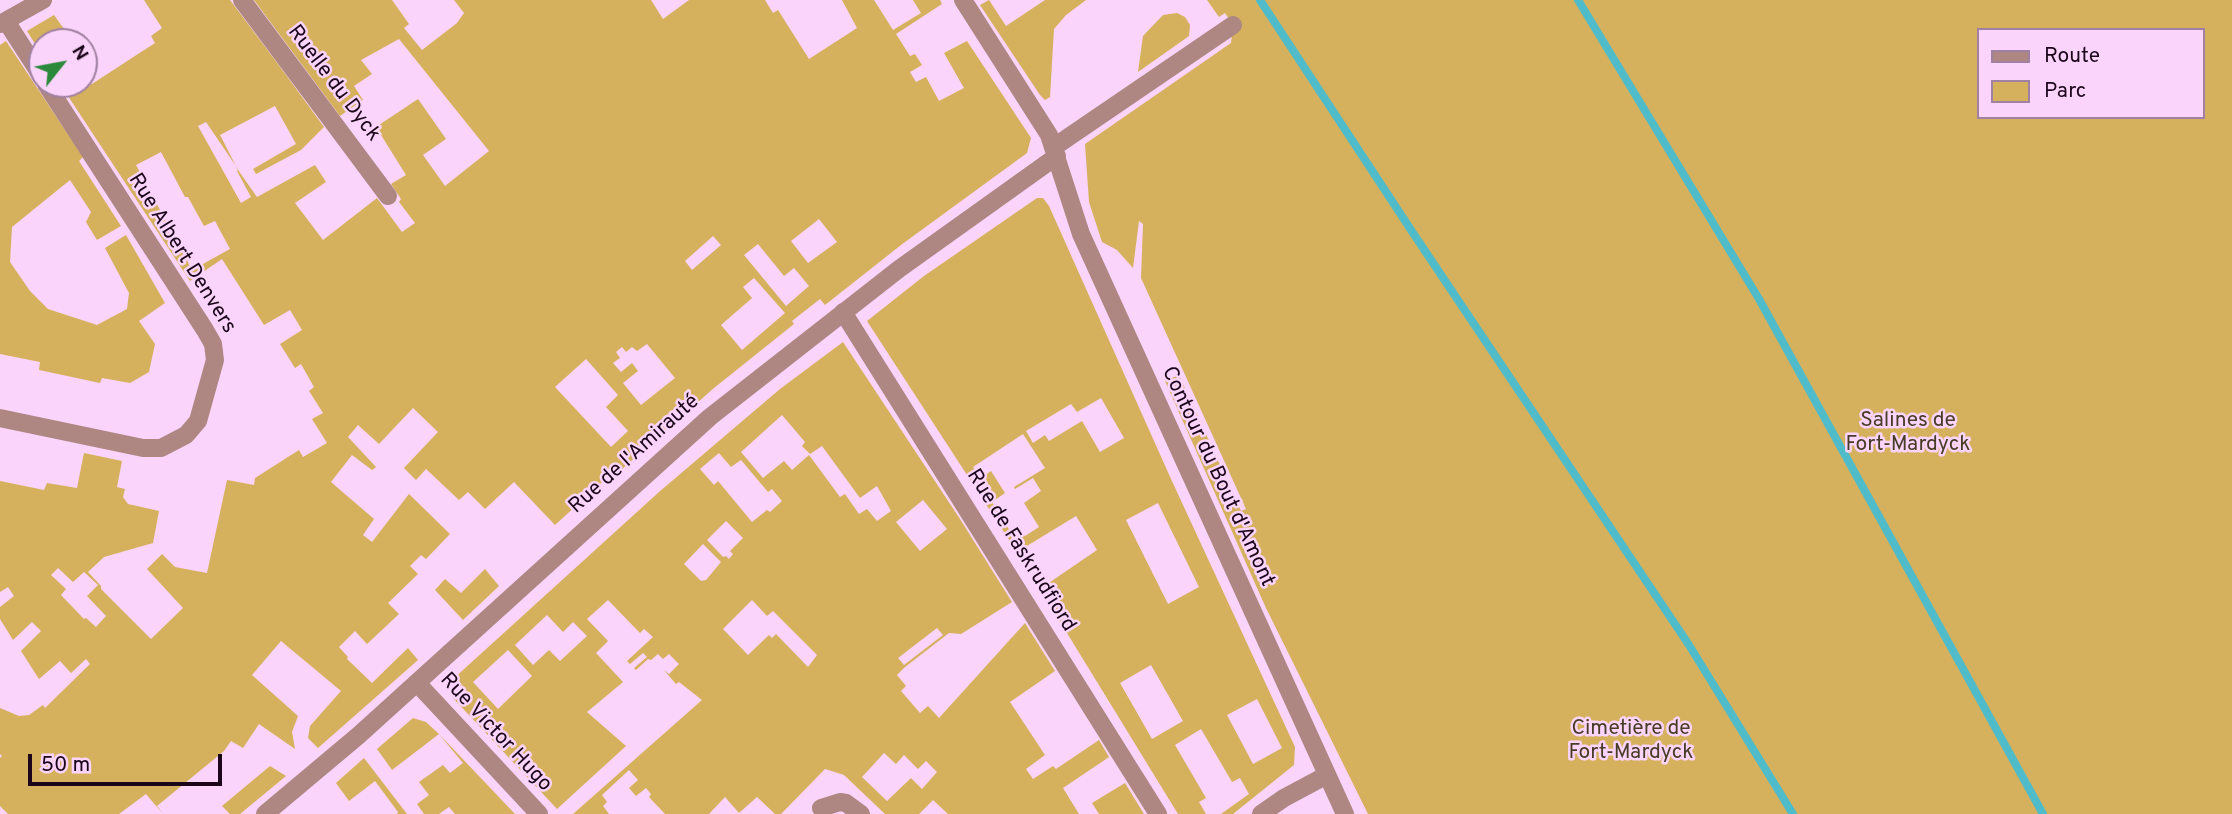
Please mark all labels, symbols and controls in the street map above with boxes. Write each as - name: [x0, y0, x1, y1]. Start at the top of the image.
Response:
- street label: Ruelle du Dyck: [281, 21, 385, 147]
- north arrow: [28, 28, 98, 98]
- legend: [1976, 28, 2204, 119]
- text: N: [65, 41, 93, 65]
- text: Route: [2044, 43, 2100, 70]
- text: Parc: [2044, 78, 2086, 105]
- street label: Rue Albert Denvers: [122, 169, 240, 339]
- street label: Contour du Bout d'Amont: [1155, 363, 1279, 591]
- street label: Rue de l'Amirauté: [565, 390, 705, 520]
- park label: Salines de Fort-Mardyck: [1845, 409, 1971, 459]
- street label: Rue de Faskrudfiord: [960, 465, 1080, 637]
- street label: Rue Victor Hugo: [434, 668, 556, 798]
- park label: Cimetière de Fort-Mardyck: [1568, 717, 1694, 767]
- scale bar: [32, 740, 226, 784]
- text: 50 m: [41, 752, 90, 779]

